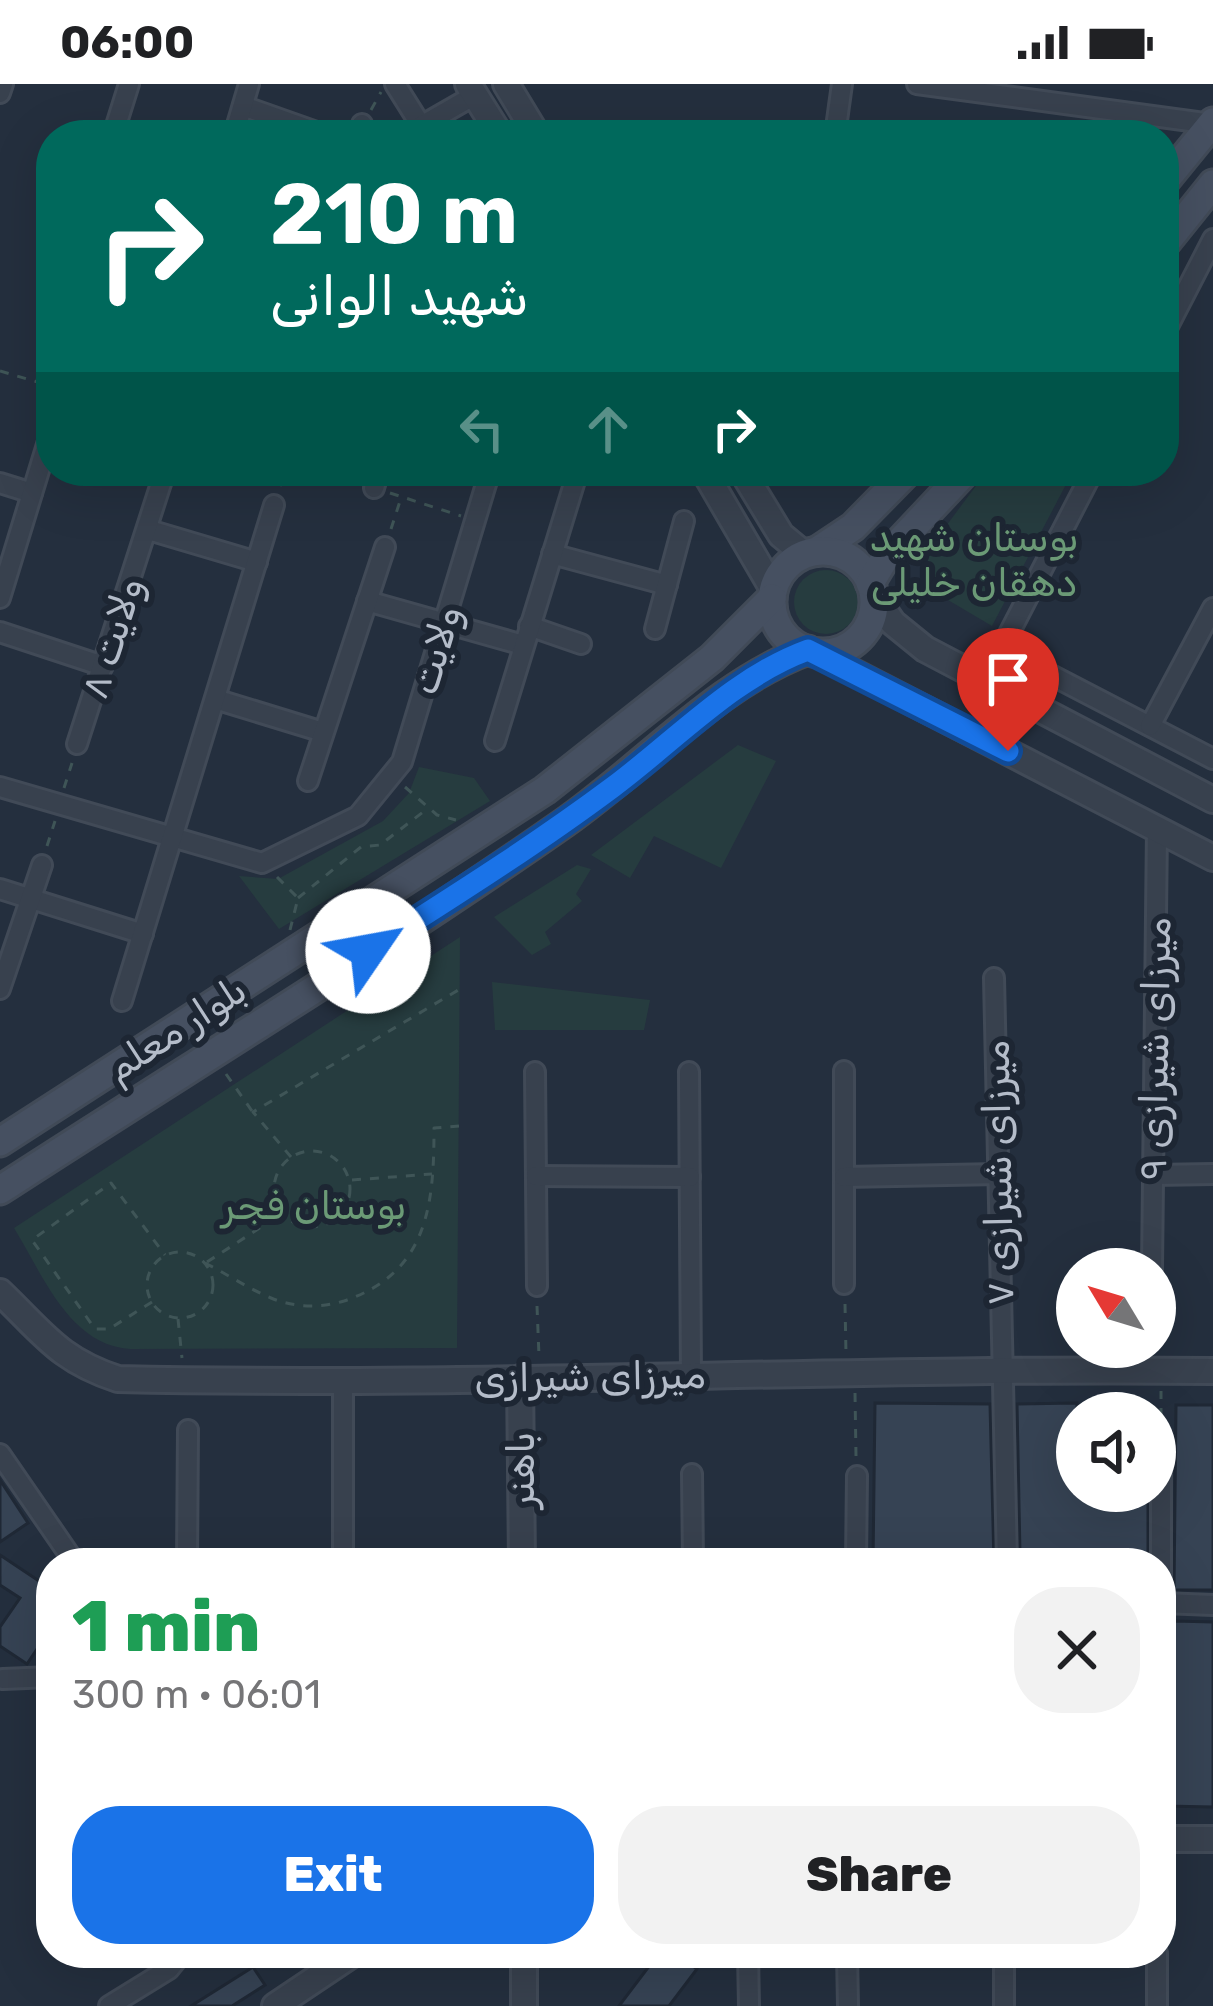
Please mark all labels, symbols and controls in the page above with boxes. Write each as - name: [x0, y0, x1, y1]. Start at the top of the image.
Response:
- text: 06:00: [60, 16, 194, 69]
- text: 210 m: [270, 164, 518, 264]
- icon: right: [72, 168, 228, 324]
- text: شهید الوانی: [270, 265, 529, 329]
- icon: left: [449, 396, 515, 462]
- icon: ahead: [575, 396, 641, 462]
- icon: right: [701, 396, 767, 462]
- park label: بوستان شهید دهقان خلیلی: [869, 515, 1079, 606]
- street label: ولایت ۸: [71, 571, 153, 705]
- street label: ولایت: [401, 600, 471, 700]
- pin: [957, 628, 1059, 751]
- icon: arrive: [975, 646, 1041, 712]
- position arrow: [305, 888, 431, 1014]
- street label: میرزای شیرازی ۹: [1130, 917, 1180, 1181]
- street label: بلوار معلم: [97, 967, 256, 1093]
- street label: میرزای شیرازی ۷: [973, 1040, 1023, 1306]
- park label: بوستان فجر: [219, 1183, 407, 1229]
- north arrow: [1056, 1248, 1176, 1368]
- map controls: [1056, 1248, 1176, 1512]
- street label: میرزای شیرازی: [474, 1352, 706, 1402]
- button: sound: [1056, 1392, 1176, 1512]
- street label: باهنر: [498, 1432, 544, 1510]
- text: 1 min: [72, 1584, 260, 1669]
- button: close: [1014, 1587, 1140, 1713]
- text: 300 m · 06:01: [72, 1672, 321, 1718]
- button: Exit: [72, 1806, 594, 1944]
- button: Share: [618, 1806, 1140, 1944]

